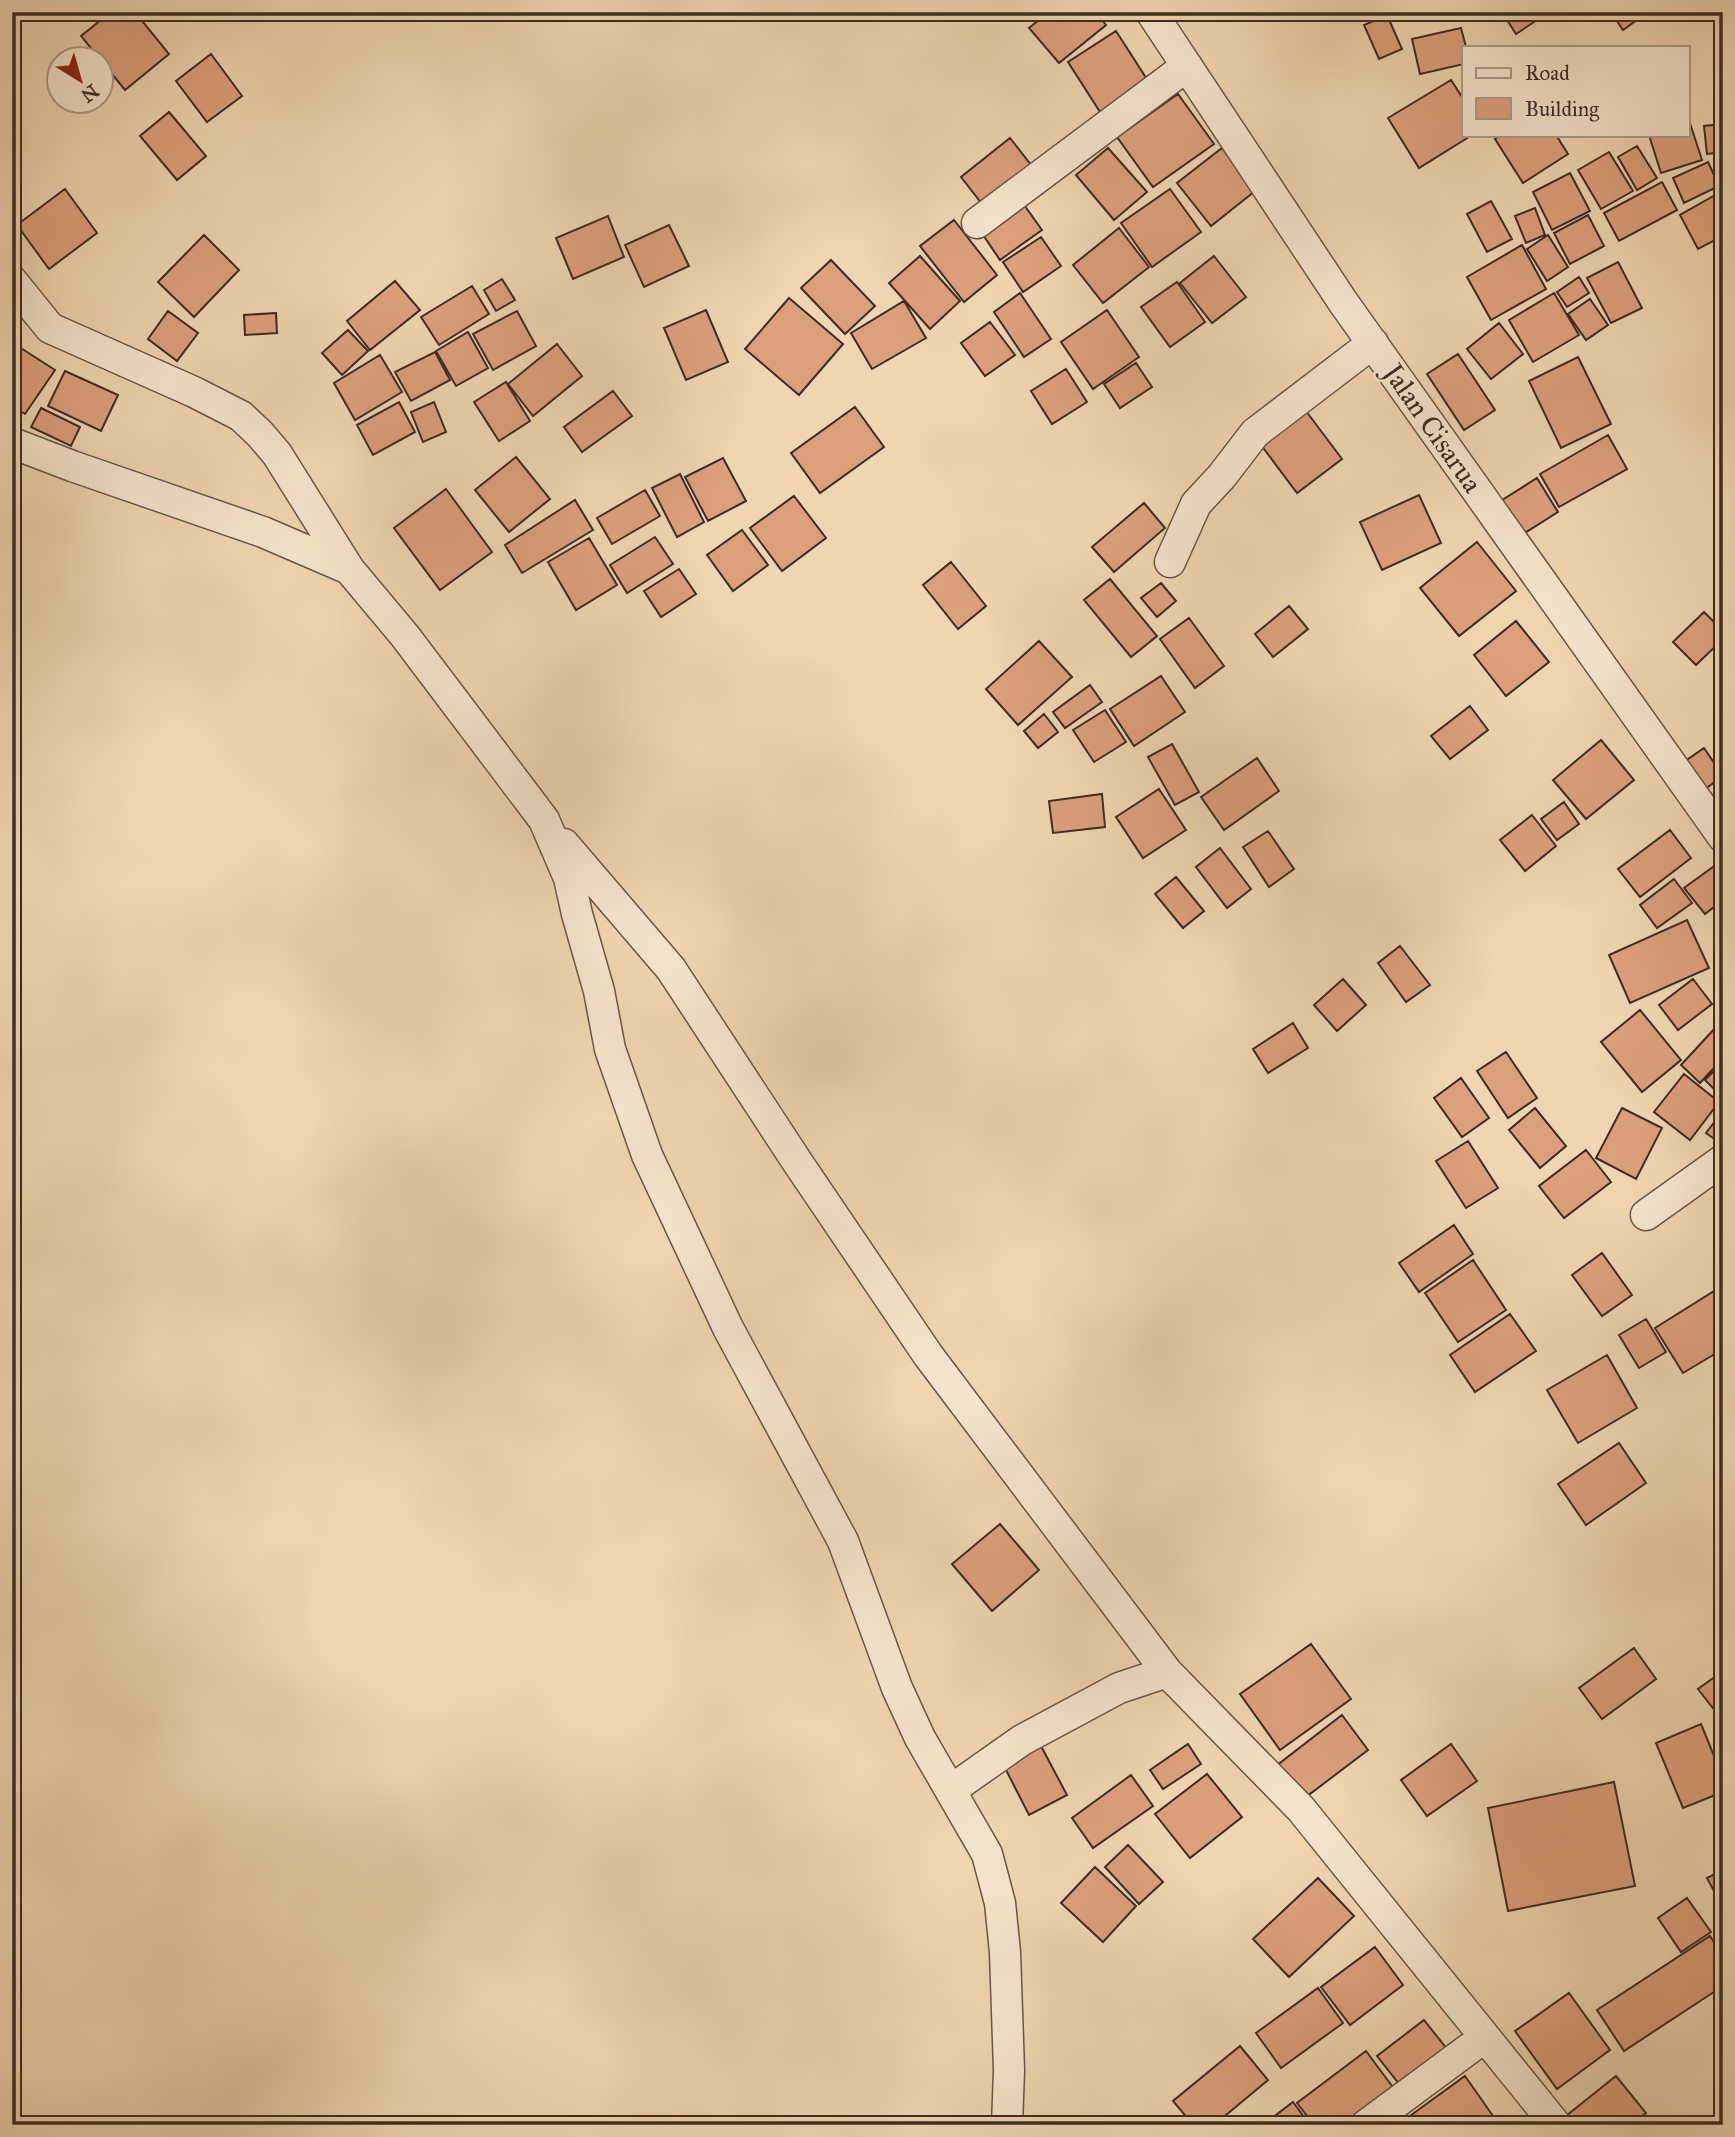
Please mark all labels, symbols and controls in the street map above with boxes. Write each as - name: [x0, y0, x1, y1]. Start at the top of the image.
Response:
- north arrow: [46, 46, 116, 116]
- legend: [1462, 46, 1690, 136]
- text: Road: [1525, 60, 1570, 86]
- text: N: [77, 79, 103, 107]
- text: Building: [1525, 96, 1599, 122]
- street label: Jalan Cisarua: [1374, 354, 1490, 499]

